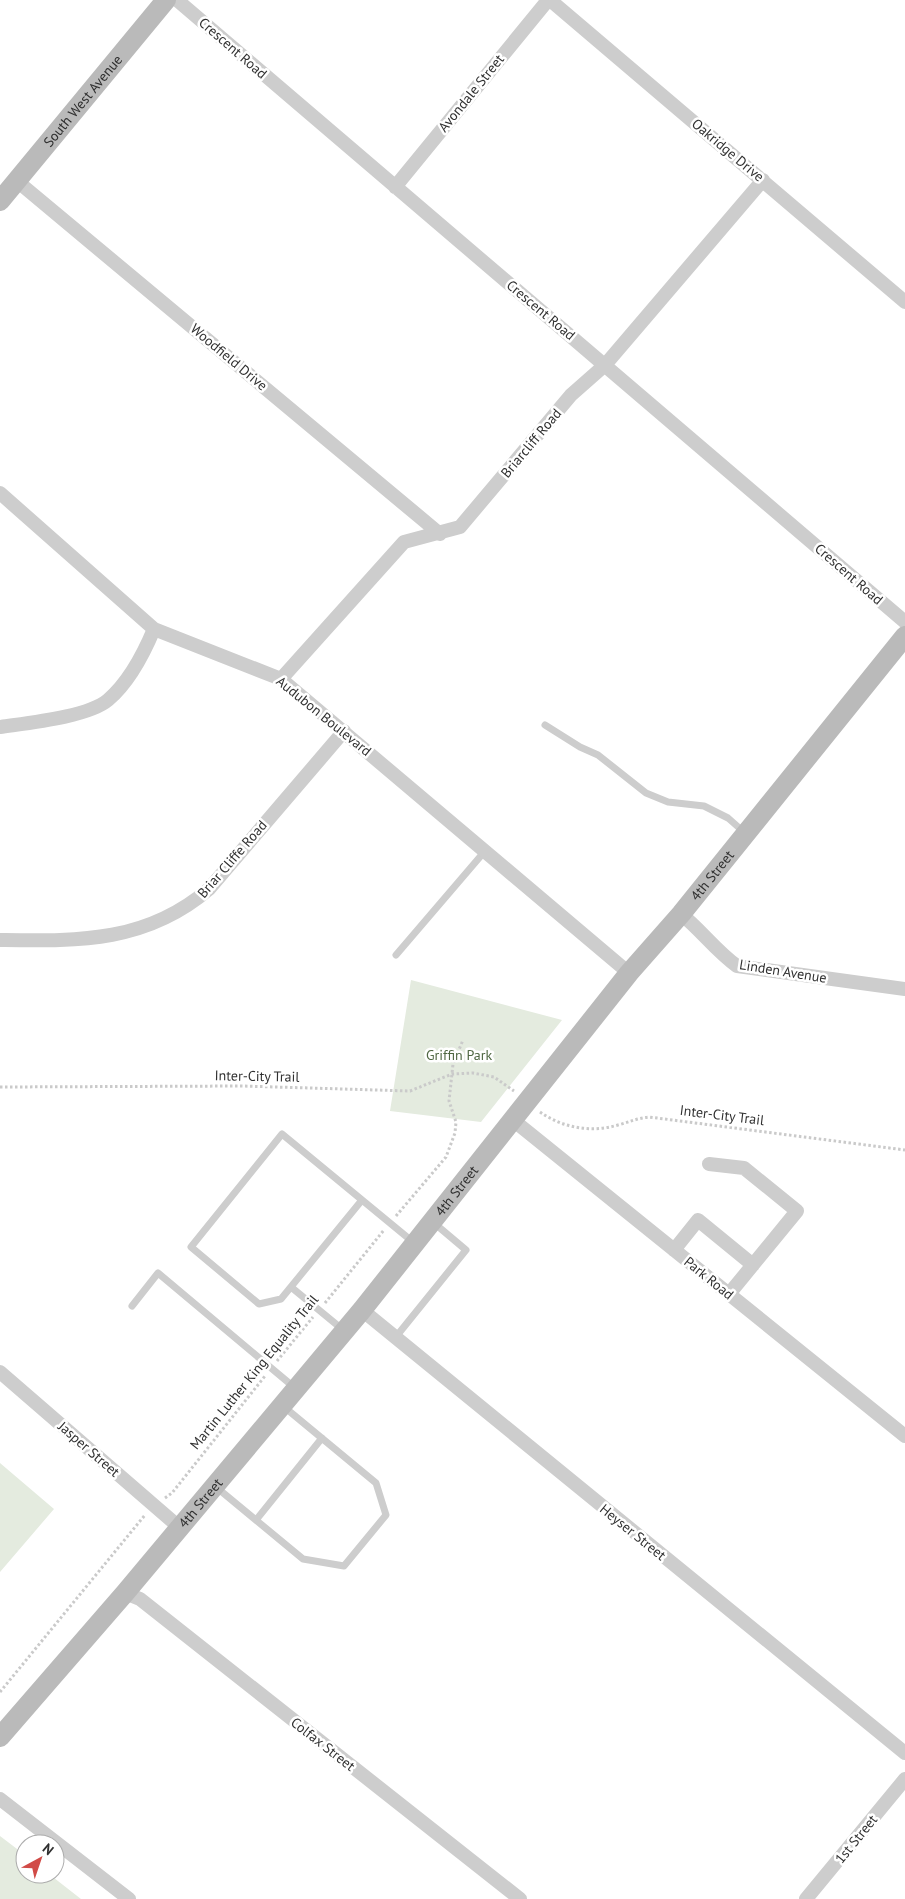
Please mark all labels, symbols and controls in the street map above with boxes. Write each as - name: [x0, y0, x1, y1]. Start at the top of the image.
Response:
- street label: Crescent Road: [195, 14, 271, 82]
- street label: Avondale Street: [434, 50, 508, 135]
- street label: South West Avenue: [39, 51, 126, 151]
- street label: Oakridge Drive: [688, 114, 768, 186]
- street label: Crescent Road: [503, 276, 579, 344]
- street label: Woodfield Drive: [187, 320, 271, 394]
- street label: Briarcliff Road: [497, 405, 565, 481]
- street label: Crescent Road: [811, 540, 887, 608]
- street label: Audubon Boulevard: [273, 672, 375, 760]
- street label: Briar Cliffe Road: [193, 816, 271, 902]
- street label: 4th Street: [686, 846, 738, 904]
- street label: Linden Avenue: [738, 955, 828, 987]
- park label: Griffin Park: [426, 1046, 492, 1064]
- street label: Inter-City Trail: [214, 1066, 300, 1086]
- street label: Inter-City Trail: [679, 1101, 765, 1129]
- street label: 4th Street: [431, 1162, 482, 1220]
- street label: Park Road: [681, 1253, 737, 1303]
- street label: Martin Luther King Equality Trail: [186, 1291, 322, 1453]
- street label: Jasper Street: [54, 1417, 124, 1481]
- street label: 4th Street: [174, 1474, 227, 1532]
- street label: Heyser Street: [596, 1500, 670, 1564]
- street label: Colfax Street: [287, 1713, 359, 1775]
- street label: 1st Street: [831, 1811, 881, 1867]
- north arrow: [15, 1834, 65, 1884]
- text: N: [39, 1839, 58, 1859]

